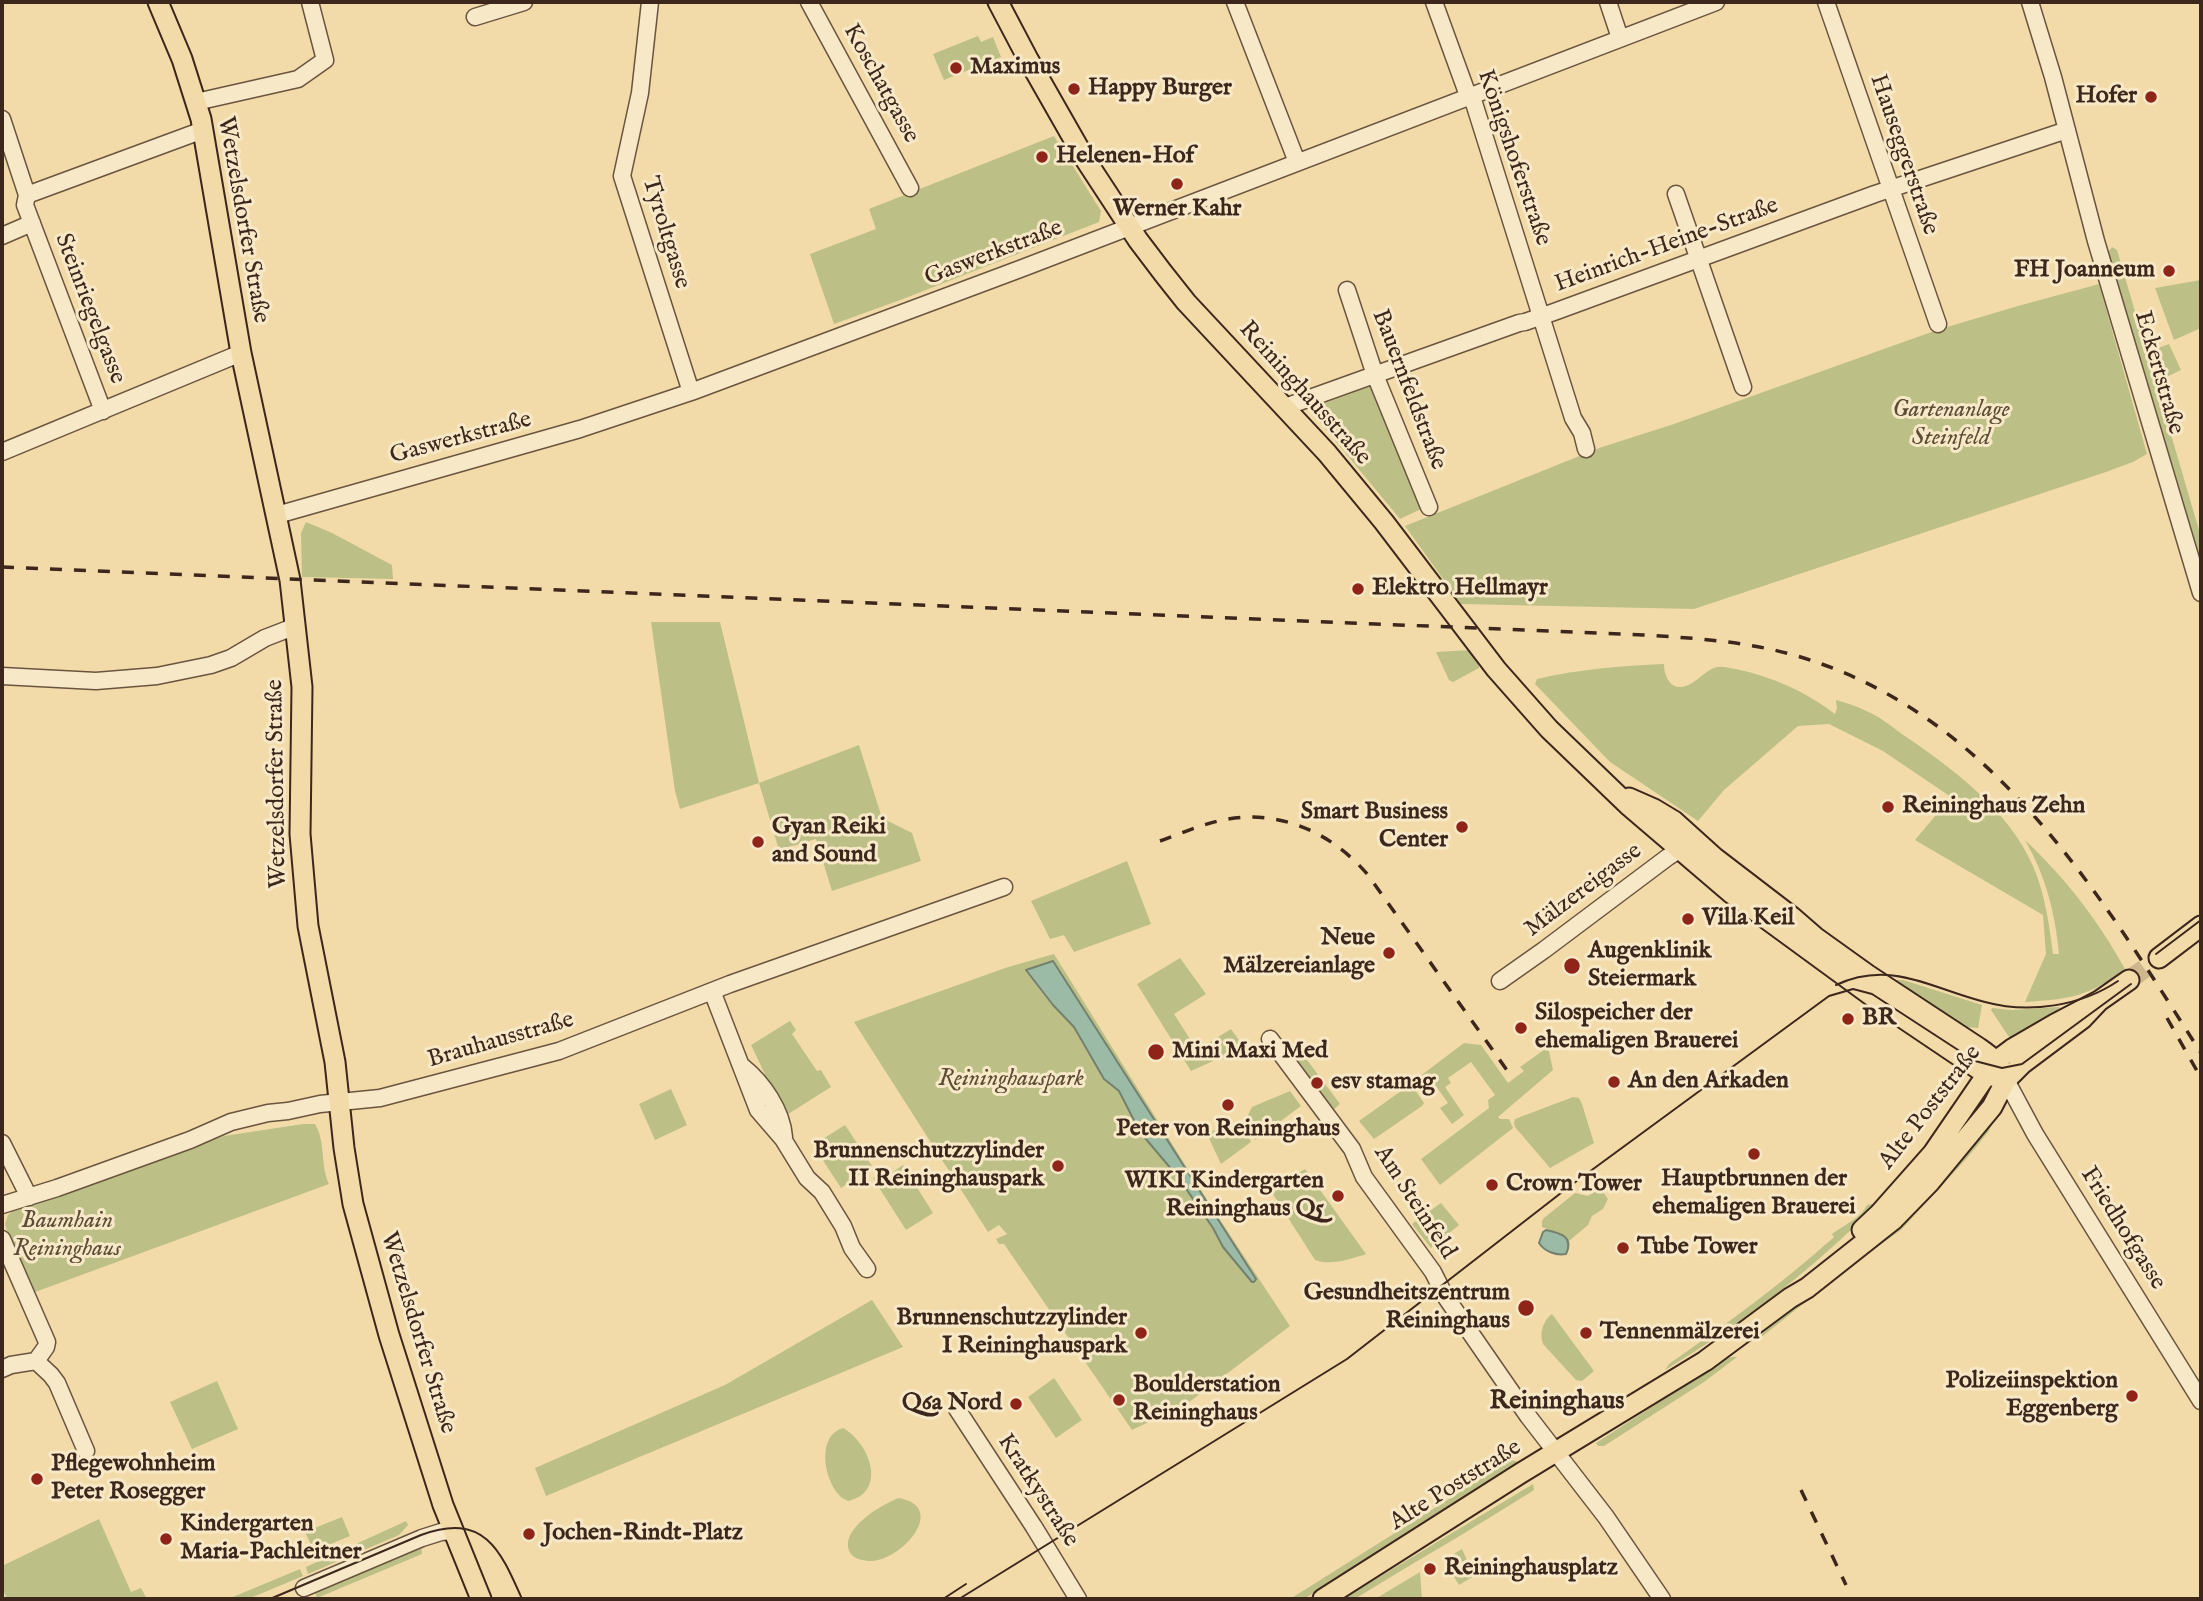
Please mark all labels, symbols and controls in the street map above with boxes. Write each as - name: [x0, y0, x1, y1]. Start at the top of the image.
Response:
- street label: Koschatgasse: [836, 19, 924, 149]
- place label: Maximus: [970, 54, 1060, 82]
- marker: Maximus: [948, 60, 964, 76]
- street label: Königshoferstraße: [1469, 66, 1557, 250]
- street label: Hauseggerstraße: [1862, 71, 1944, 239]
- place label: Happy Burger: [1088, 75, 1232, 103]
- marker: Happy Burger: [1066, 81, 1082, 97]
- place label: Hofer: [2075, 83, 2137, 111]
- marker: Hofer: [2143, 89, 2159, 105]
- street label: Wetzelsdorfer Straße: [210, 114, 274, 326]
- place label: Helenen-Hof: [1056, 143, 1194, 171]
- marker: Helenen-Hof: [1034, 149, 1050, 165]
- street label: Tyroltgasse: [634, 173, 696, 293]
- marker: Werner Kahr: [1169, 176, 1185, 192]
- street label: Heinrich-Heine-Straße: [1551, 192, 1783, 300]
- place label: Werner Kahr: [1113, 196, 1241, 224]
- street label: Gaswerkstraße: [921, 215, 1067, 293]
- street label: Steinriegelgasse: [47, 230, 131, 388]
- place label: FH Joanneum: [2014, 257, 2155, 285]
- marker: FH Joanneum: [2161, 263, 2177, 279]
- street label: Bauernfeldstraße: [1364, 306, 1452, 474]
- street label: Eckertstraße: [2127, 308, 2189, 438]
- street label: Reininghausstraße: [1232, 316, 1376, 472]
- park label: Gartenanlage Steinfeld: [1892, 397, 2010, 453]
- street label: Gaswerkstraße: [387, 406, 535, 472]
- place label: Elektro Hellmayr: [1372, 575, 1548, 603]
- marker: Elektro Hellmayr: [1350, 581, 1366, 597]
- street label: Wetzelsdorfer Straße: [262, 679, 294, 889]
- place label: Reininghaus Zehn: [1902, 793, 2085, 821]
- place label: Smart Business Center: [1301, 799, 1448, 855]
- marker: Reininghaus Zehn: [1880, 799, 1896, 815]
- place label: Gyan Reiki and Sound: [772, 814, 886, 870]
- marker: Smart Business Center: [1454, 819, 1470, 835]
- marker: Gyan Reiki and Sound: [750, 834, 766, 850]
- street label: Mälzereigasse: [1520, 838, 1648, 944]
- place label: Villa Keil: [1702, 905, 1794, 933]
- marker: Villa Keil: [1680, 911, 1696, 927]
- place label: Neue Mälzereianlage: [1223, 925, 1375, 981]
- place label: Augenklinik Steiermark: [1588, 938, 1711, 994]
- marker: Neue Mälzereianlage: [1381, 945, 1397, 961]
- marker: Augenklinik Steiermark: [1562, 956, 1582, 976]
- place label: Silospeicher der ehemaligen Brauerei: [1535, 1000, 1738, 1056]
- place label: BR: [1862, 1005, 1896, 1033]
- street label: Brauhausstraße: [425, 1006, 577, 1076]
- marker: BR: [1840, 1011, 1856, 1027]
- marker: Silospeicher der ehemaligen Brauerei: [1513, 1020, 1529, 1036]
- place label: Mini Maxi Med: [1172, 1038, 1328, 1066]
- street label: Alte Poststraße: [1874, 1040, 1988, 1176]
- marker: Mini Maxi Med: [1146, 1042, 1166, 1062]
- park label: Reininghauspark: [938, 1066, 1084, 1094]
- place label: An den Arkaden: [1628, 1068, 1789, 1096]
- place label: esv stamag: [1331, 1069, 1435, 1097]
- marker: An den Arkaden: [1606, 1074, 1622, 1090]
- marker: esv stamag: [1309, 1075, 1325, 1091]
- marker: Peter von Reininghaus: [1220, 1097, 1236, 1113]
- place label: Peter von Reininghaus: [1116, 1116, 1340, 1144]
- place label: Brunnenschutzzylinder II Reininghauspark: [813, 1138, 1044, 1194]
- street label: Am Steinfeld: [1367, 1141, 1461, 1265]
- marker: Hauptbrunnen der ehemaligen Brauerei: [1746, 1146, 1762, 1162]
- marker: Brunnenschutzzylinder II Reininghauspark: [1050, 1158, 1066, 1174]
- street label: Friedhofgasse: [2073, 1162, 2171, 1296]
- place label: Hauptbrunnen der ehemaligen Brauerei: [1652, 1166, 1856, 1222]
- place label: WIKI Kindergarten Reininghaus Q5: [1124, 1168, 1324, 1224]
- place label: Crown Tower: [1506, 1171, 1642, 1199]
- marker: Crown Tower: [1484, 1177, 1500, 1193]
- marker: WIKI Kindergarten Reininghaus Q5: [1330, 1188, 1346, 1204]
- park label: Baumhain Reininghaus: [13, 1208, 121, 1264]
- street label: Wetzelsdorfer Straße: [373, 1229, 461, 1437]
- place label: Tube Tower: [1637, 1234, 1757, 1262]
- marker: Tube Tower: [1615, 1240, 1631, 1256]
- place label: Gesundheitszentrum Reininghaus: [1304, 1280, 1510, 1336]
- marker: Gesundheitszentrum Reininghaus: [1516, 1298, 1536, 1318]
- place label: Brunnenschutzzylinder I Reininghauspark: [896, 1305, 1127, 1361]
- place label: Tennenmälzerei: [1600, 1319, 1760, 1347]
- marker: Brunnenschutzzylinder I Reininghauspark: [1133, 1325, 1149, 1341]
- marker: Tennenmälzerei: [1578, 1325, 1594, 1341]
- place label: Polizeiinspektion Eggenberg: [1946, 1368, 2118, 1424]
- place label: Boulderstation Reininghaus: [1133, 1372, 1280, 1428]
- district label: Reininghaus: [1489, 1387, 1625, 1419]
- marker: Polizeiinspektion Eggenberg: [2124, 1388, 2140, 1404]
- place label: Q6a Nord: [902, 1390, 1002, 1418]
- marker: Boulderstation Reininghaus: [1111, 1392, 1127, 1408]
- marker: Q6a Nord: [1008, 1396, 1024, 1412]
- street label: Kratkystraße: [990, 1429, 1084, 1553]
- street label: Alte Poststraße: [1385, 1434, 1527, 1538]
- place label: Pflegewohnheim Peter Rosegger: [51, 1451, 216, 1507]
- marker: Pflegewohnheim Peter Rosegger: [29, 1471, 45, 1487]
- place label: Kindergarten Maria-Pachleitner: [180, 1511, 362, 1567]
- place label: Jochen-Rindt-Platz: [543, 1520, 743, 1548]
- marker: Jochen-Rindt-Platz: [521, 1526, 537, 1542]
- marker: Kindergarten Maria-Pachleitner: [158, 1531, 174, 1547]
- place label: Reininghausplatz: [1444, 1555, 1618, 1583]
- marker: Reininghausplatz: [1422, 1561, 1438, 1577]

